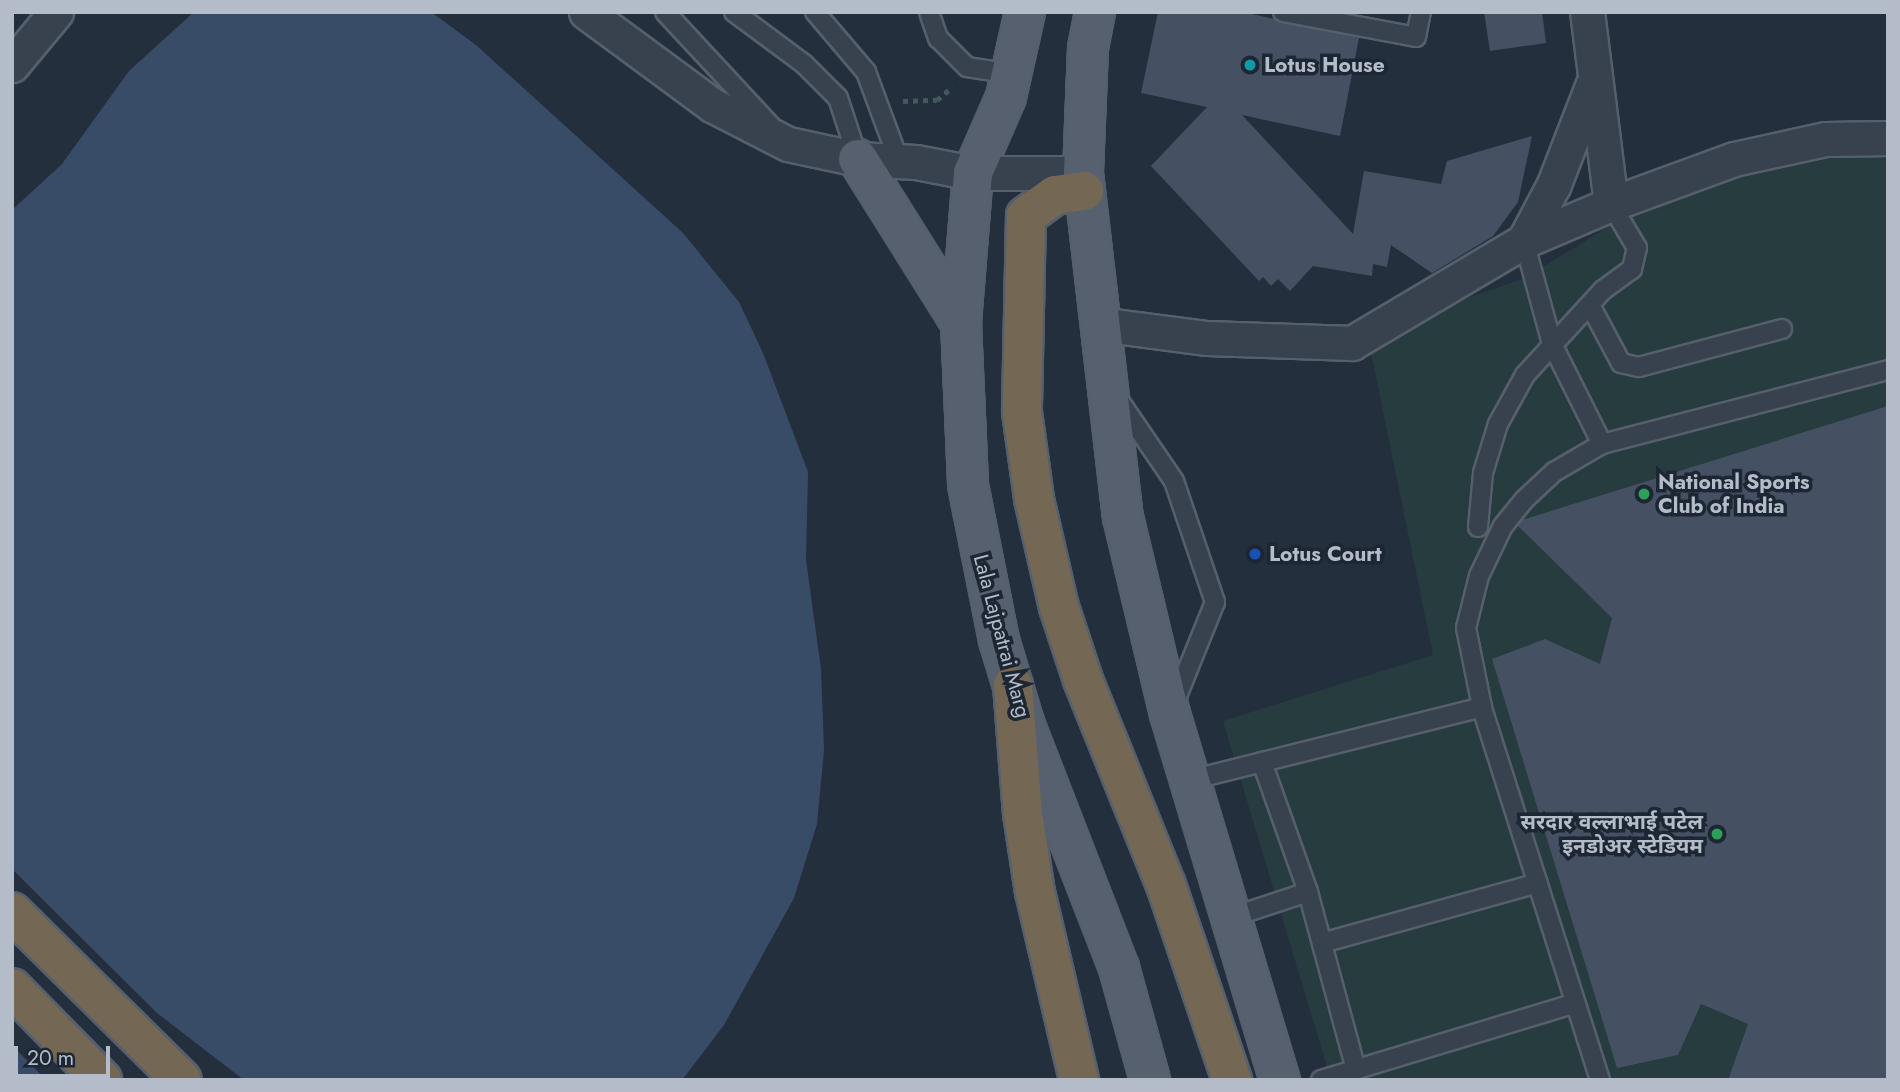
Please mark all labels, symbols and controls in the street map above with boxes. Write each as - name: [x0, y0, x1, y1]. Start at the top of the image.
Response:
- place label: Lotus House: [1264, 52, 1385, 78]
- marker: Lotus House: [1242, 57, 1258, 73]
- place label: National Sports Club of India: [1658, 469, 1810, 519]
- marker: National Sports Club of India: [1636, 486, 1652, 502]
- place label: Lotus Court: [1269, 541, 1382, 567]
- marker: Lotus Court: [1247, 546, 1263, 562]
- street label: Lala Lajpatrai Marg: [968, 552, 1036, 720]
- place label: सरदार वल्लाभाई पटेल इनडोअर स्टेडियम: [1521, 809, 1703, 859]
- marker: सरदार वल्लाभाई पटेल इनडोअर स्टेडियम: [1709, 826, 1725, 842]
- scale bar: [18, 1032, 114, 1076]
- text: 20 m: [27, 1043, 74, 1073]

